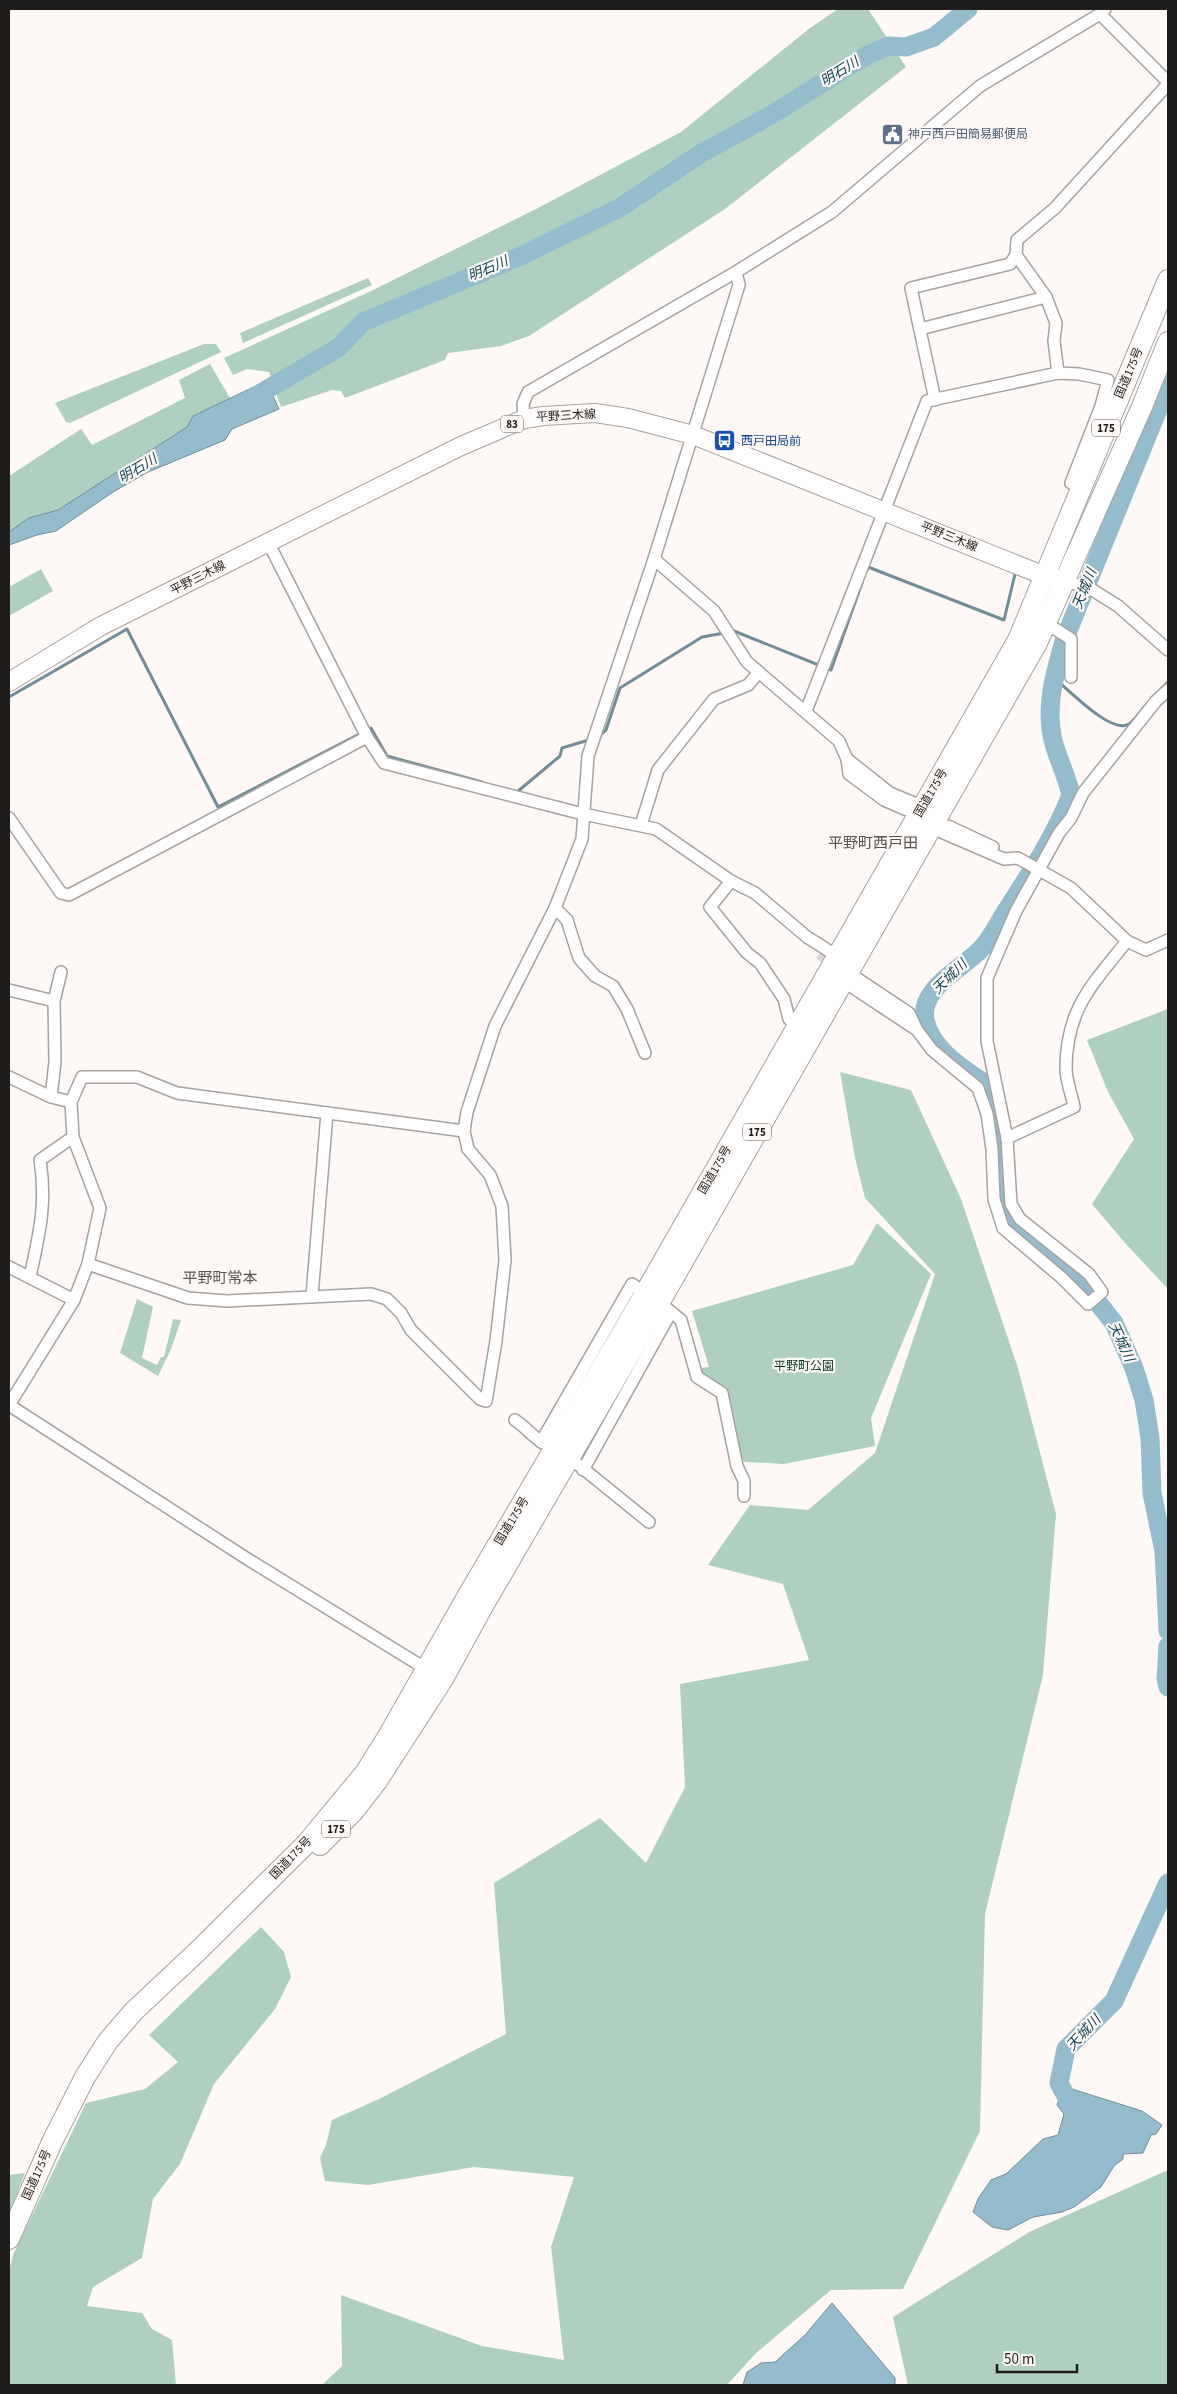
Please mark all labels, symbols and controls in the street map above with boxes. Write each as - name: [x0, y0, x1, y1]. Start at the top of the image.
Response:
- water label: 明石川: [817, 51, 865, 92]
- public building icon: 神戸西戸田簡易郵便局: [880, 122, 904, 146]
- place label: 神戸西戸田簡易郵便局: [908, 126, 1028, 143]
- water label: 明石川: [465, 251, 513, 286]
- street label: 国道175号: [1111, 345, 1147, 401]
- street label: 平野三木線: [536, 406, 596, 426]
- road number: 83: [501, 416, 523, 432]
- road number: 175: [1092, 419, 1120, 436]
- bus stop icon: 西戸田局前: [713, 429, 737, 453]
- place label: 西戸田局前: [741, 433, 801, 450]
- water label: 明石川: [115, 449, 163, 488]
- street label: 平野三木線: [918, 518, 980, 556]
- street label: 平野三木線: [167, 557, 229, 599]
- water label: 天城川: [1068, 564, 1103, 612]
- street label: 国道175号: [910, 765, 952, 821]
- district label: 平野町西戸田: [828, 833, 918, 854]
- water label: 天城川: [928, 954, 973, 999]
- road number: 175: [743, 1124, 771, 1140]
- street label: 国道175号: [694, 1142, 736, 1198]
- district label: 平野町常本: [182, 1268, 258, 1289]
- water label: 天城川: [1103, 1319, 1140, 1367]
- park label: 平野町公園: [774, 1358, 834, 1375]
- street label: 国道175号: [491, 1494, 533, 1548]
- road number: 175: [322, 1820, 350, 1838]
- street label: 国道175号: [266, 1833, 316, 1883]
- water label: 天城川: [1062, 2009, 1107, 2055]
- street label: 国道175号: [18, 2147, 56, 2203]
- scale bar: [997, 2342, 1077, 2374]
- text: 50 m: [1004, 2349, 1034, 2370]

